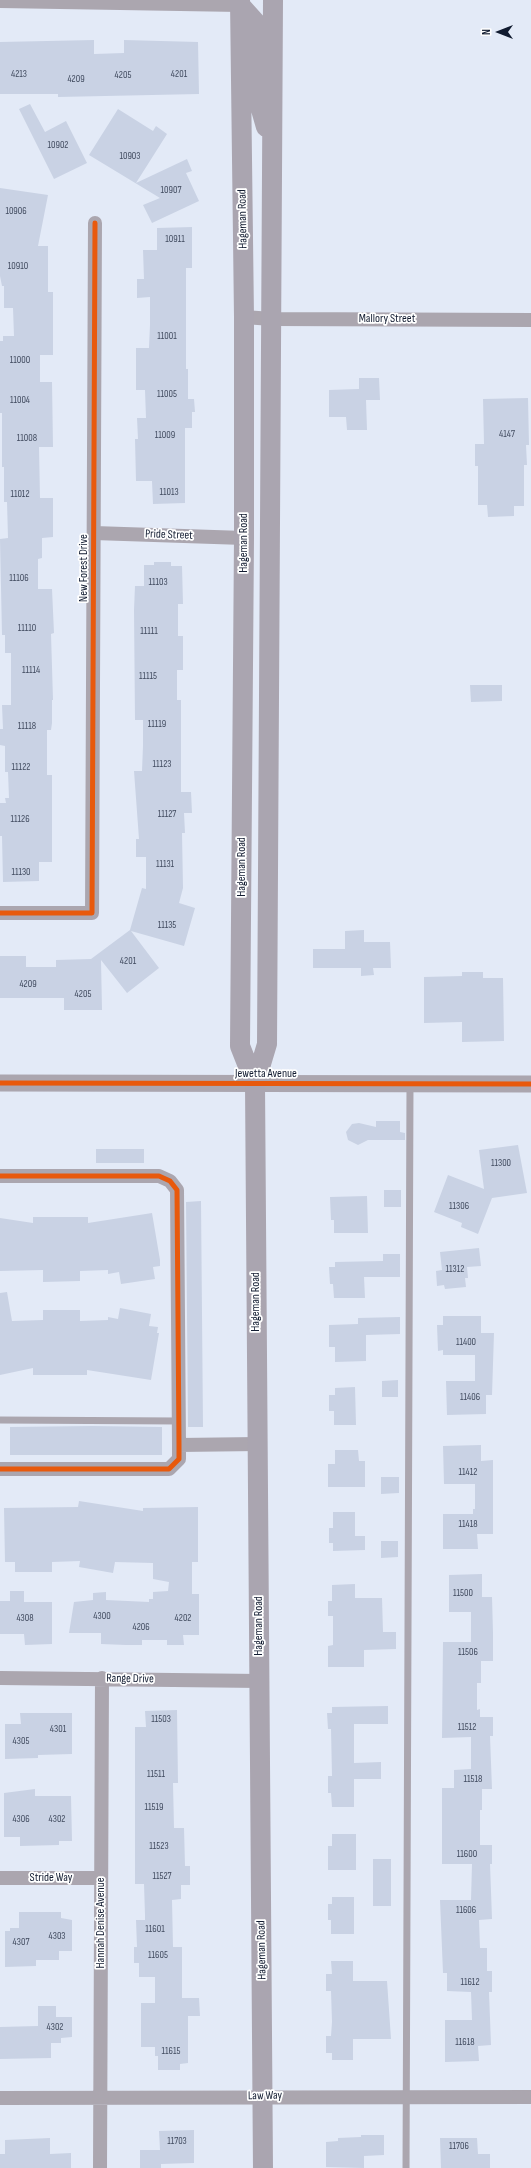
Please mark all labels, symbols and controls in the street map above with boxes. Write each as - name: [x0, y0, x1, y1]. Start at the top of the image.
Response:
- north arrow: [479, 12, 519, 52]
- text: N: [480, 29, 493, 35]
- house number: 4213: [11, 68, 27, 80]
- house number: 4201: [171, 68, 187, 80]
- house number: 4205: [115, 69, 131, 81]
- house number: 4209: [67, 73, 85, 85]
- house number: 10902: [48, 139, 68, 151]
- house number: 10903: [119, 150, 141, 162]
- house number: 10907: [161, 184, 181, 196]
- street label: Hageman Road: [235, 189, 251, 249]
- house number: 10906: [5, 205, 27, 217]
- house number: 10911: [165, 233, 185, 245]
- house number: 10910: [8, 260, 28, 272]
- street label: Mallory Street: [359, 312, 415, 326]
- house number: 11001: [157, 330, 177, 342]
- house number: 11000: [10, 354, 30, 366]
- house number: 11005: [157, 388, 177, 400]
- house number: 11004: [10, 394, 30, 406]
- house number: 4147: [499, 428, 515, 440]
- house number: 11009: [155, 429, 175, 441]
- house number: 11008: [17, 432, 37, 444]
- house number: 11013: [159, 486, 179, 498]
- house number: 11012: [10, 488, 30, 500]
- street label: Hageman Road: [237, 513, 251, 573]
- street label: Pride Street: [145, 527, 193, 543]
- street label: New Forest Drive: [77, 534, 91, 602]
- house number: 11106: [9, 572, 29, 584]
- house number: 11103: [148, 576, 168, 588]
- house number: 11110: [18, 622, 36, 634]
- house number: 11111: [140, 625, 158, 637]
- house number: 11114: [22, 664, 40, 676]
- house number: 11115: [139, 670, 157, 682]
- house number: 11119: [148, 718, 166, 730]
- house number: 11118: [18, 720, 36, 732]
- house number: 11123: [153, 758, 171, 770]
- house number: 11122: [12, 761, 30, 773]
- house number: 11127: [158, 808, 176, 820]
- house number: 11126: [10, 813, 30, 825]
- street label: Hageman Road: [235, 837, 249, 897]
- house number: 11131: [156, 858, 174, 870]
- house number: 11130: [11, 866, 31, 878]
- house number: 11135: [158, 919, 176, 931]
- house number: 4201: [120, 955, 136, 967]
- house number: 4209: [19, 978, 37, 990]
- house number: 4205: [75, 988, 91, 1000]
- street label: Jewetta Avenue: [235, 1067, 297, 1081]
- house number: 11300: [491, 1157, 511, 1169]
- house number: 11306: [449, 1200, 469, 1212]
- house number: 11312: [446, 1263, 464, 1275]
- street label: Hageman Road: [249, 1272, 263, 1332]
- house number: 11400: [456, 1336, 476, 1348]
- house number: 11406: [460, 1391, 480, 1403]
- house number: 11412: [459, 1466, 477, 1478]
- house number: 11418: [458, 1518, 478, 1530]
- house number: 11500: [453, 1587, 473, 1599]
- street label: Hageman Road: [252, 1596, 266, 1656]
- house number: 4300: [93, 1610, 111, 1622]
- house number: 4308: [16, 1612, 34, 1624]
- house number: 4202: [175, 1612, 191, 1624]
- house number: 4206: [132, 1621, 150, 1633]
- house number: 11506: [458, 1646, 478, 1658]
- street label: Range Drive: [106, 1671, 154, 1687]
- house number: 11503: [151, 1713, 171, 1725]
- house number: 11512: [458, 1721, 476, 1733]
- house number: 4301: [50, 1723, 66, 1735]
- house number: 4305: [13, 1735, 29, 1747]
- house number: 11511: [147, 1768, 165, 1780]
- house number: 11518: [464, 1773, 482, 1785]
- house number: 11519: [145, 1801, 163, 1813]
- house number: 4306: [12, 1813, 30, 1825]
- house number: 4302: [49, 1813, 65, 1825]
- house number: 11523: [149, 1840, 169, 1852]
- house number: 11600: [457, 1848, 477, 1860]
- house number: 11527: [152, 1870, 172, 1882]
- street label: Stride Way: [30, 1871, 72, 1885]
- street label: Hannah Denise Avenue: [94, 1877, 108, 1969]
- house number: 11606: [456, 1904, 476, 1916]
- street label: Hageman Road: [254, 1920, 270, 1980]
- house number: 11601: [145, 1923, 165, 1935]
- house number: 4303: [48, 1930, 66, 1942]
- house number: 4307: [13, 1936, 29, 1948]
- house number: 11605: [148, 1949, 168, 1961]
- house number: 11612: [460, 1976, 480, 1988]
- house number: 4302: [47, 2021, 63, 2033]
- house number: 11618: [455, 2036, 475, 2048]
- house number: 11615: [162, 2045, 180, 2057]
- street label: Law Way: [248, 2089, 282, 2103]
- house number: 11703: [167, 2135, 187, 2147]
- house number: 11706: [449, 2140, 469, 2152]

